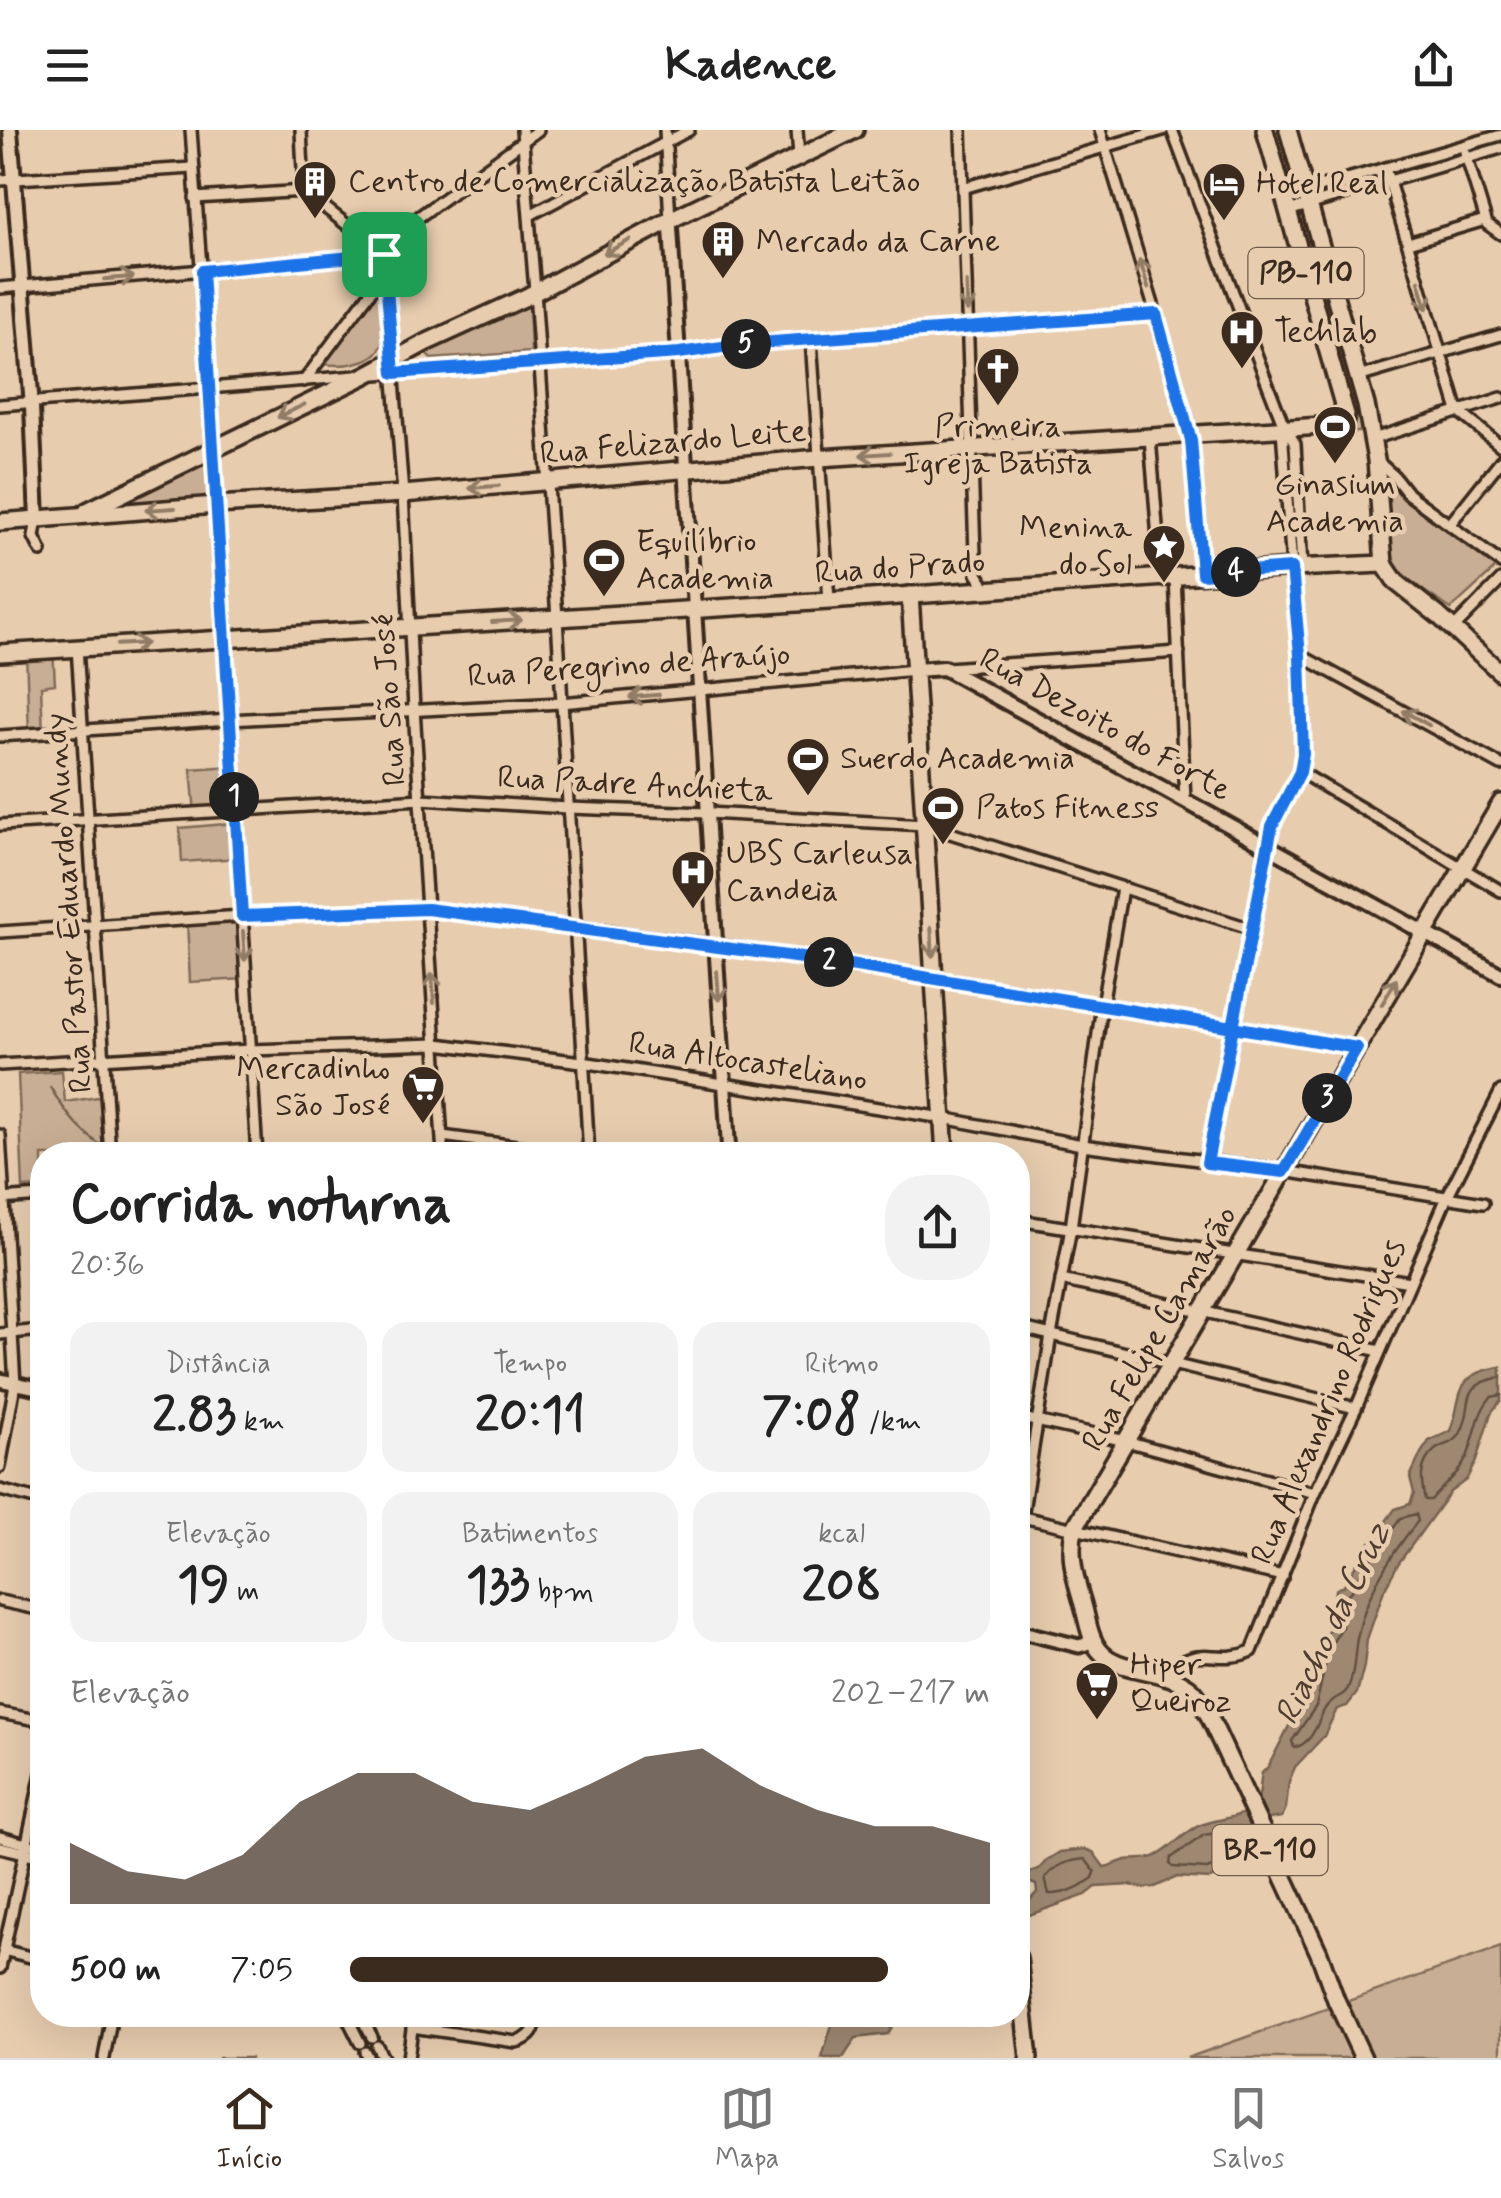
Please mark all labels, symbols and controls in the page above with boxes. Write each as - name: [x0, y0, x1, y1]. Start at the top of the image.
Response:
- text: Kadence: [665, 36, 836, 95]
- icon: menu: [40, 38, 95, 93]
- icon: share: [1406, 38, 1461, 93]
- building icon: Centro de Comercialização Batista Leitão: [292, 159, 338, 220]
- place label: Centro de Comercialização Batista Leitão: [348, 161, 920, 203]
- hotel icon: Hotel Real: [1201, 161, 1247, 222]
- place label: Hotel Real: [1256, 163, 1388, 205]
- pin: [342, 212, 427, 297]
- building icon: Mercado da Carne: [700, 219, 746, 280]
- place label: Mercado da Carne: [756, 221, 1000, 263]
- icon: arrive: [357, 227, 412, 282]
- one-way arrow: [603, 238, 633, 258]
- road number: PB-110: [1248, 248, 1364, 298]
- one-way arrow: [1133, 258, 1151, 290]
- one-way arrow: [103, 268, 135, 287]
- one-way arrow: [1415, 279, 1433, 310]
- one-way arrow: [958, 281, 977, 313]
- hospital icon: Techlab: [1219, 309, 1265, 370]
- place label: Techlab: [1274, 311, 1377, 353]
- pin: 5: [721, 319, 771, 369]
- text: 5: [738, 325, 754, 362]
- church icon: Primeira Igreja Batista: [975, 346, 1021, 407]
- one-way arrow: [277, 403, 307, 422]
- sports icon: Ginasium Academia: [1312, 404, 1358, 465]
- place label: Primeira Igreja Batista: [903, 406, 1093, 485]
- street label: Rua Felizardo Leite: [538, 410, 808, 476]
- one-way arrow: [860, 445, 892, 464]
- place label: Ginasium Academia: [1266, 464, 1404, 543]
- one-way arrow: [468, 477, 500, 496]
- one-way arrow: [144, 500, 176, 519]
- place label: Menina do Sol: [1019, 507, 1133, 586]
- place label: Equilíbrio Academia: [636, 521, 774, 600]
- place icon: Menina do Sol: [1141, 523, 1187, 584]
- sports icon: Equilíbrio Academia: [581, 537, 627, 598]
- street label: Rua do Prado: [814, 541, 986, 595]
- pin: 4: [1211, 547, 1261, 597]
- text: 4: [1228, 553, 1244, 590]
- one-way arrow: [491, 612, 523, 631]
- street label: Rua São José: [363, 613, 417, 787]
- one-way arrow: [116, 634, 148, 653]
- street label: Rua Peregrino de Araújo: [466, 634, 792, 700]
- street label: Rua Dezoito do Forte: [971, 638, 1239, 812]
- one-way arrow: [628, 686, 660, 705]
- one-way arrow: [1401, 708, 1431, 728]
- street label: Rua Pastor Eduardo Mundy: [35, 712, 103, 1094]
- sports icon: Suerdo Academia: [785, 736, 831, 797]
- place label: Suerdo Academia: [840, 738, 1075, 780]
- street label: Rua Padre Anchieta: [496, 757, 775, 813]
- pin: 1: [209, 772, 259, 822]
- text: 1: [228, 778, 240, 815]
- sports icon: Patos Fitness: [920, 785, 966, 846]
- place label: Patos Fitness: [976, 787, 1159, 829]
- place label: UBS Carleusa Candeia: [726, 833, 913, 912]
- hospital icon: UBS Carleusa Candeia: [670, 849, 716, 910]
- one-way arrow: [923, 926, 942, 958]
- one-way arrow: [235, 929, 254, 961]
- pin: 2: [804, 937, 854, 987]
- text: 2: [822, 943, 836, 980]
- one-way arrow: [709, 969, 728, 1002]
- one-way arrow: [423, 972, 442, 1004]
- one-way arrow: [1379, 978, 1399, 1007]
- street label: Rua Altocasteliano: [626, 1022, 870, 1102]
- place label: Mercadinho São José: [237, 1048, 390, 1127]
- supermarket icon: Mercadinho São José: [400, 1064, 446, 1125]
- pin: 3: [1302, 1073, 1352, 1123]
- text: 3: [1321, 1079, 1333, 1116]
- text: Corrida noturna: [70, 1170, 451, 1242]
- button: share: [885, 1175, 990, 1280]
- street label: Rua Felipe Camarão: [1073, 1198, 1247, 1460]
- street label: Rua Alexandrino Rodrigues: [1241, 1233, 1419, 1572]
- text: 20:36: [70, 1244, 145, 1286]
- text: Distância: [166, 1346, 271, 1383]
- text: Tempo: [493, 1346, 567, 1383]
- text: Ritmo: [805, 1346, 879, 1383]
- text: 2.83: [152, 1383, 236, 1449]
- text: 20:11: [475, 1383, 585, 1449]
- text: 7:08: [762, 1383, 861, 1449]
- text: km: [236, 1404, 285, 1441]
- text: /km: [861, 1404, 922, 1441]
- water label: Riacho da Cruz: [1264, 1515, 1402, 1733]
- text: Elevação: [166, 1516, 271, 1553]
- text: Batimentos: [462, 1516, 598, 1553]
- text: kcal: [818, 1516, 865, 1553]
- text: 19: [177, 1553, 229, 1619]
- text: 133: [466, 1553, 530, 1619]
- text: 208: [802, 1553, 882, 1619]
- text: m: [229, 1574, 259, 1611]
- text: bpm: [530, 1574, 594, 1611]
- place label: Hiper Queiroz: [1130, 1644, 1232, 1723]
- supermarket icon: Hiper Queiroz: [1074, 1660, 1120, 1721]
- text: Elevação: [70, 1672, 190, 1714]
- text: 202–217 m: [831, 1672, 990, 1714]
- road number: BR-110: [1212, 1825, 1328, 1875]
- text: 500 m: [70, 1949, 161, 1991]
- text: 7:05: [230, 1949, 293, 1991]
- tab: Início: [217, 2081, 282, 2178]
- tab: Mapa: [715, 2081, 779, 2178]
- tab: Salvos: [1212, 2081, 1284, 2178]

